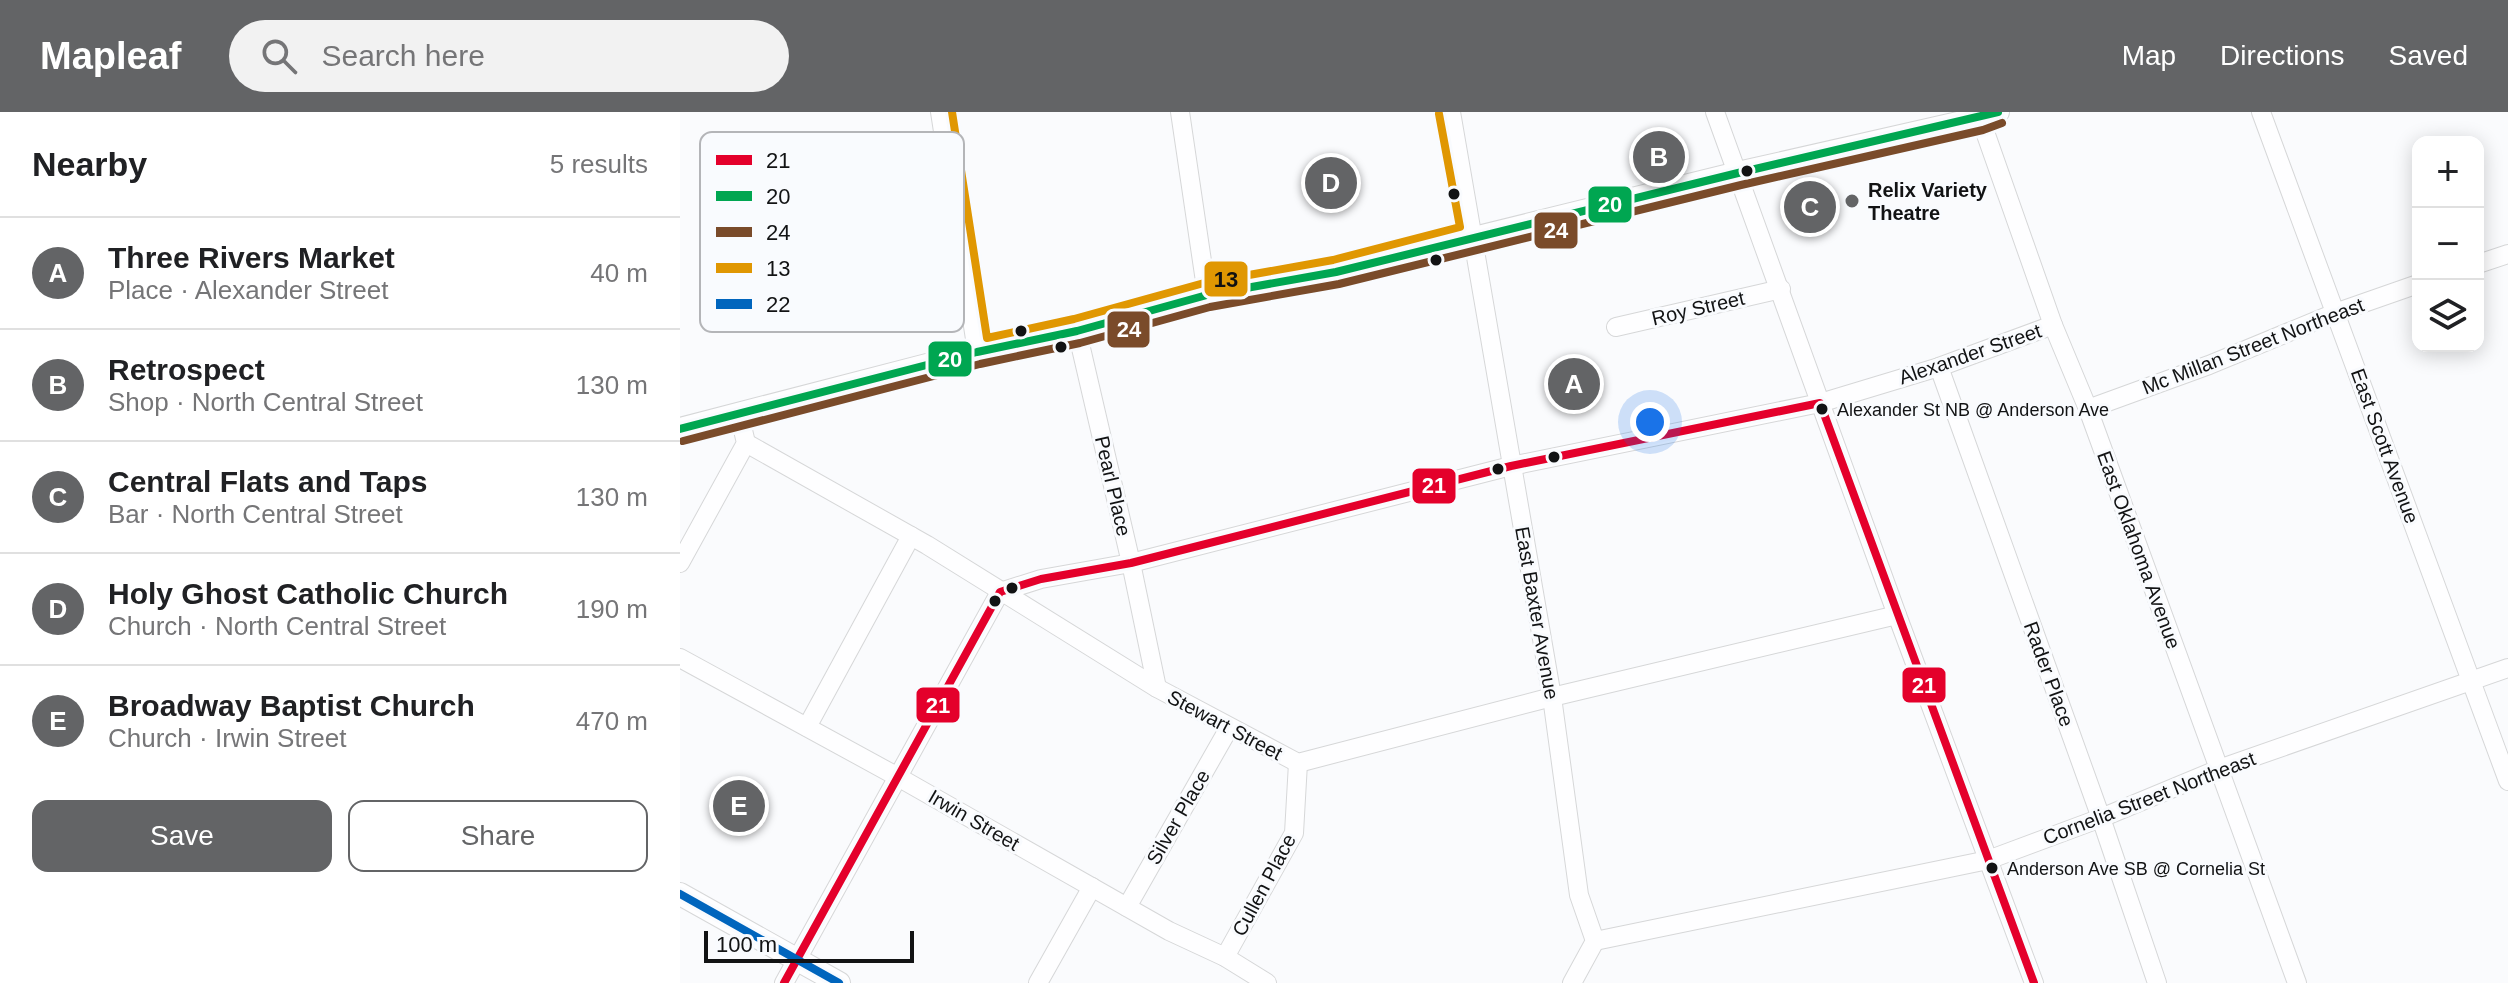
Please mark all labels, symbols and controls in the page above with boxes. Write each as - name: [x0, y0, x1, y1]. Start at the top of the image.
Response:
- search box: [229, 20, 789, 92]
- icon: search: [257, 34, 301, 78]
- text: Mapleaf: [40, 35, 181, 77]
- text: Search here: [321, 39, 485, 72]
- text: Map: [2122, 40, 2176, 71]
- text: Directions: [2220, 40, 2345, 71]
- text: Saved: [2389, 40, 2468, 71]
- pin: B: [1633, 127, 1685, 187]
- legend: [700, 132, 964, 332]
- map controls: [2412, 136, 2484, 352]
- button: +: [2412, 136, 2484, 208]
- text: Nearby: [32, 145, 147, 183]
- text: 21: [766, 148, 790, 173]
- text: 5 results: [550, 149, 648, 179]
- pin: D: [1305, 153, 1357, 213]
- unlabelled marker: [1739, 163, 1755, 179]
- pin: C: [1784, 177, 1836, 237]
- place label: Relix Variety Theatre: [1868, 179, 1988, 224]
- text: 20: [766, 184, 790, 209]
- line badge: 20: [1587, 185, 1633, 224]
- unlabelled marker: [1446, 186, 1462, 202]
- text: 20: [1598, 192, 1622, 217]
- marker: Relix Variety Theatre: [1843, 192, 1861, 210]
- button: −: [2412, 208, 2484, 280]
- line badge: 24: [1533, 211, 1579, 250]
- text: 24: [1544, 218, 1569, 243]
- text: 24: [766, 220, 790, 245]
- text: Three Rivers Market: [108, 241, 395, 274]
- unlabelled marker: [1428, 252, 1444, 268]
- text: 13: [766, 256, 790, 281]
- text: A: [49, 258, 67, 288]
- text: 40 m: [590, 258, 648, 288]
- line badge: 13: [1203, 260, 1249, 298]
- text: 13: [1214, 267, 1238, 292]
- text: Place · Alexander Street: [108, 275, 388, 305]
- button: layers: [2412, 280, 2484, 352]
- street label: Roy Street: [1649, 287, 1747, 329]
- text: 22: [766, 292, 790, 317]
- street label: Mc Millan Street Northeast: [2139, 293, 2367, 398]
- line badge: 24: [1106, 310, 1151, 349]
- text: 24: [1117, 317, 1142, 342]
- street label: Alexander Street: [1896, 319, 2044, 389]
- unlabelled marker: [1013, 323, 1029, 339]
- unlabelled marker: [1053, 339, 1069, 355]
- line badge: 20: [927, 340, 973, 378]
- text: 20: [938, 347, 962, 372]
- text: Retrospect: [108, 353, 265, 386]
- pin: A: [1548, 354, 1600, 414]
- street label: East Scott Avenue: [2347, 366, 2423, 526]
- text: B: [49, 370, 67, 400]
- text: 130 m: [576, 370, 648, 400]
- text: Shop · North Central Street: [108, 387, 423, 417]
- place label: Alexander St NB @ Anderson Ave: [1837, 400, 2109, 420]
- marker: Alexander St NB @ Anderson Ave: [1814, 401, 1830, 417]
- your location: [1630, 402, 1670, 442]
- street label: Pearl Place: [1091, 434, 1135, 538]
- street label: East Oklahoma Avenue: [2093, 448, 2185, 652]
- unlabelled marker: [1546, 449, 1562, 465]
- unlabelled marker: [1490, 461, 1506, 477]
- text: Central Flats and Taps: [108, 465, 428, 498]
- line badge: 21: [1411, 467, 1457, 505]
- text: 21: [1422, 473, 1446, 498]
- text: C: [49, 482, 67, 512]
- text: 130 m: [576, 482, 648, 512]
- text: Bar · North Central Street: [108, 499, 403, 529]
- street label: East Baxter Avenue: [1511, 525, 1563, 701]
- text: Holy Ghost Catholic Church: [108, 577, 508, 610]
- unlabelled marker: [1004, 580, 1020, 596]
- unlabelled marker: [987, 593, 1003, 609]
- text: D: [49, 594, 67, 624]
- text: 190 m: [576, 594, 648, 624]
- text: Church · North Central Street: [108, 611, 446, 641]
- street label: Rader Place: [2020, 619, 2078, 729]
- line badge: 21: [1901, 666, 1947, 704]
- text: 21: [1912, 673, 1936, 698]
- line badge: 21: [915, 686, 961, 724]
- street label: Stewart Street: [1164, 686, 1286, 765]
- text: Broadway Baptist Church: [108, 689, 475, 722]
- text: 21: [926, 693, 950, 718]
- text: E: [49, 706, 67, 736]
- text: 470 m: [576, 706, 648, 736]
- text: Church · Irwin Street: [108, 723, 346, 753]
- street label: Cornelia Street Northeast: [2040, 747, 2259, 849]
- street label: Silver Place: [1142, 766, 1214, 868]
- pin: E: [713, 776, 765, 836]
- street label: Irwin Street: [925, 785, 1024, 855]
- button: Save: [32, 800, 332, 872]
- button: Share: [348, 800, 648, 872]
- street label: Cullen Place: [1228, 830, 1300, 940]
- place label: Anderson Ave SB @ Cornelia St: [2007, 859, 2265, 879]
- marker: Anderson Ave SB @ Cornelia St: [1984, 860, 2000, 876]
- scale bar: [704, 927, 914, 963]
- text: 100 m: [716, 932, 777, 957]

